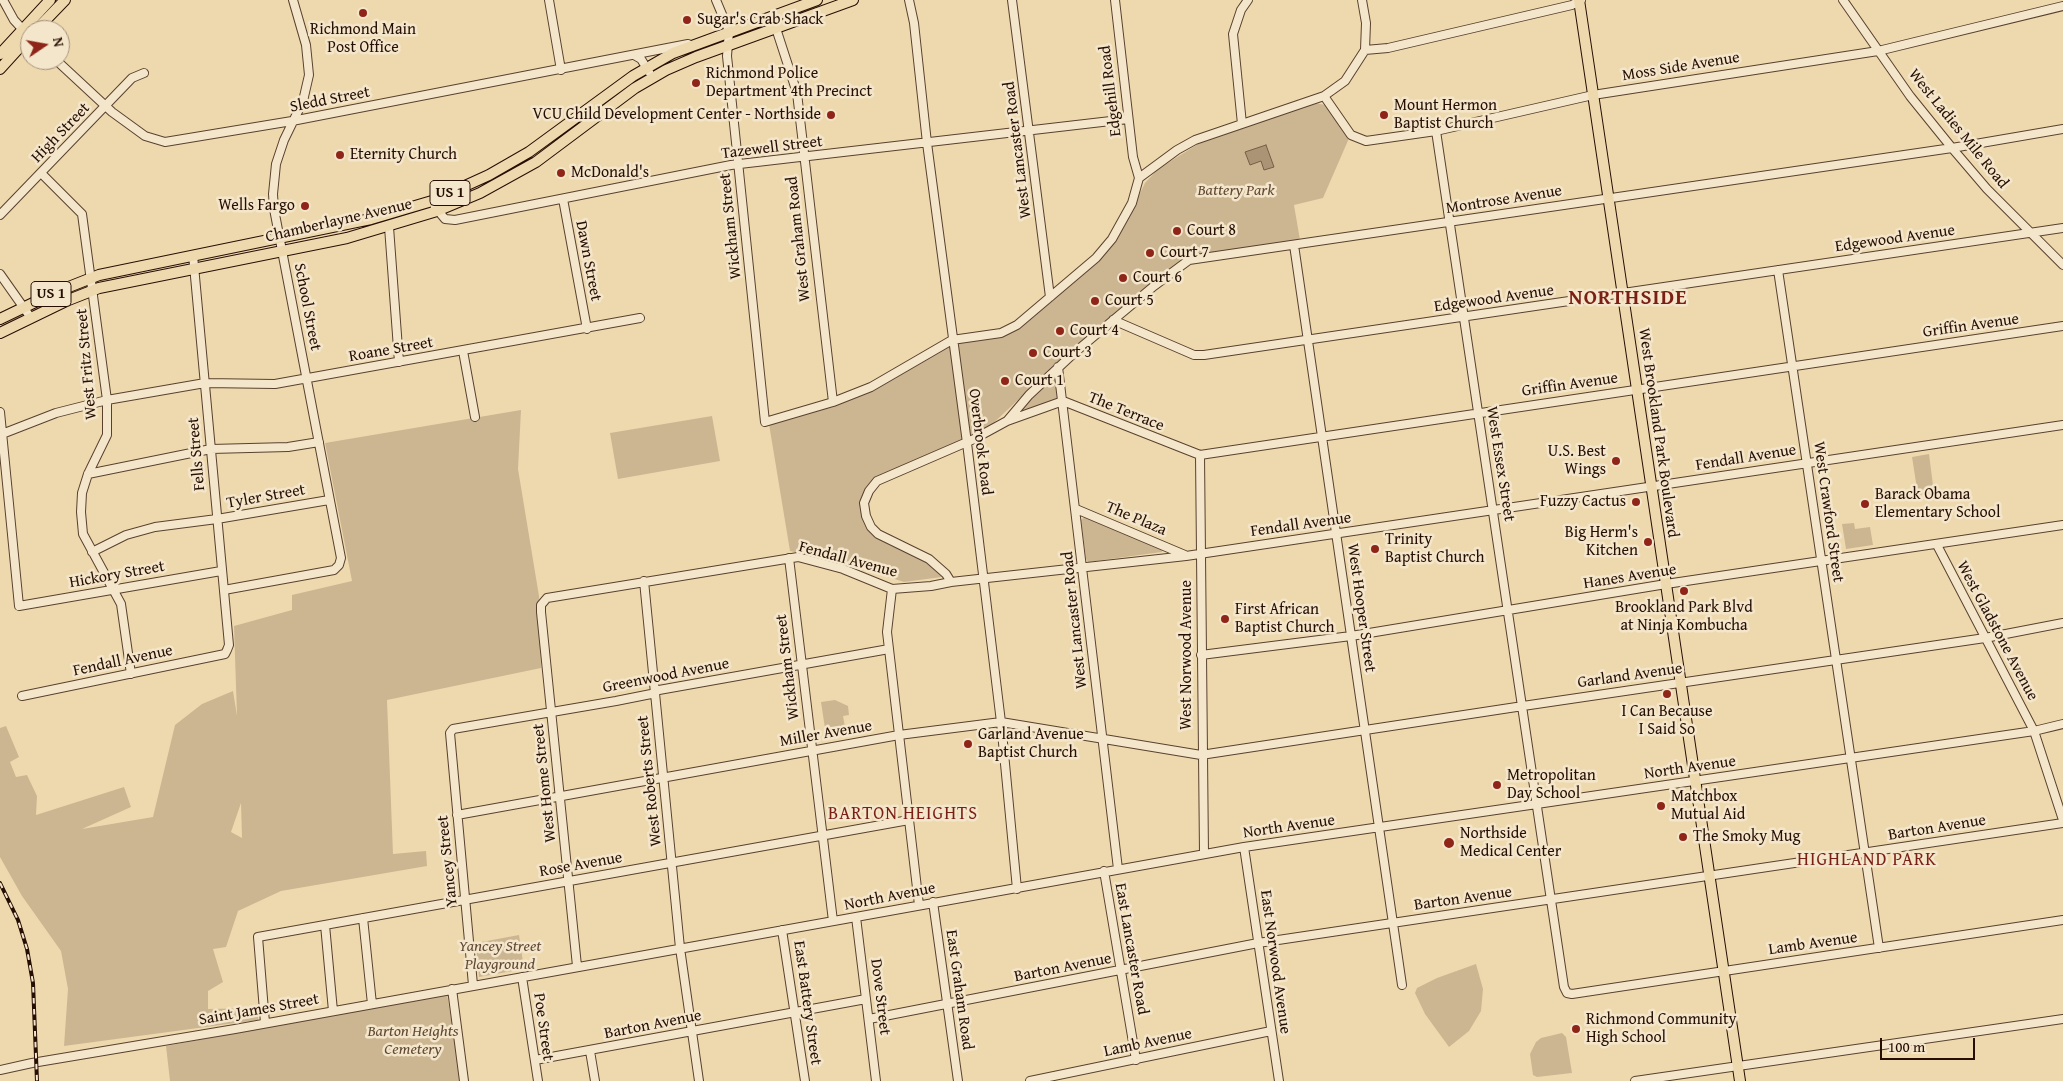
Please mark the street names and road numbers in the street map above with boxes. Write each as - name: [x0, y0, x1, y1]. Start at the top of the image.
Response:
- street label: Edgehill Road: [1096, 44, 1126, 138]
- street label: Moss Side Avenue: [1621, 48, 1741, 86]
- street label: West Ladies Mile Road: [1904, 65, 2012, 193]
- street label: West Lancaster Road: [1000, 80, 1036, 220]
- street label: Sledd Street: [288, 83, 372, 117]
- street label: High Street: [28, 99, 94, 167]
- street label: Tazewell Street: [720, 132, 824, 164]
- street label: Wickham Street: [716, 172, 746, 280]
- street label: West Graham Road: [783, 175, 815, 303]
- road number: US 1: [430, 180, 470, 206]
- street label: Montrose Avenue: [1445, 181, 1563, 219]
- street label: Chamberlayne Avenue: [264, 195, 414, 247]
- street label: Dawn Street: [571, 219, 605, 303]
- street label: Edgewood Avenue: [1834, 221, 1956, 257]
- street label: School Street: [289, 262, 325, 352]
- street label: Edgewood Avenue: [1433, 281, 1555, 317]
- road number: US 1: [31, 282, 71, 306]
- street label: West Fritz Street: [73, 308, 101, 420]
- street label: Griffin Avenue: [1922, 310, 2020, 342]
- street label: West Brookland Park Boulevard: [1634, 327, 1682, 539]
- street label: Roane Street: [347, 333, 435, 367]
- street label: Griffin Avenue: [1521, 369, 1619, 401]
- street label: Overbrook Road: [964, 387, 996, 497]
- street label: The Terrace: [1085, 388, 1167, 436]
- street label: West Essex Street: [1481, 405, 1519, 523]
- street label: Fells Street: [184, 416, 210, 492]
- street label: West Crawford Street: [1809, 440, 1847, 584]
- street label: Fendall Avenue: [1694, 441, 1798, 475]
- street label: Tyler Street: [225, 481, 307, 513]
- street label: The Plaza: [1103, 498, 1169, 540]
- street label: Fendall Avenue: [1249, 508, 1353, 542]
- street label: Fendall Avenue: [797, 538, 899, 582]
- street label: West Hooper Street: [1342, 542, 1380, 674]
- street label: West Lancaster Road: [1058, 550, 1092, 690]
- street label: Hickory Street: [68, 557, 166, 593]
- street label: West Gladstone Avenue: [1952, 558, 2042, 704]
- street label: Hanes Avenue: [1582, 560, 1678, 594]
- street label: West Norwood Avenue: [1177, 580, 1197, 730]
- street label: Wickham Street: [772, 613, 804, 721]
- street label: Fendall Avenue: [71, 641, 175, 681]
- street label: Greenwood Avenue: [601, 654, 731, 698]
- street label: Garland Avenue: [1576, 659, 1684, 693]
- street label: West Roberts Street: [634, 714, 666, 848]
- street label: Miller Avenue: [778, 716, 874, 752]
- street label: West Home Street: [529, 723, 561, 843]
- street label: North Avenue: [1643, 752, 1737, 784]
- street label: North Avenue: [1242, 811, 1336, 843]
- street label: Barton Avenue: [1887, 811, 1987, 845]
- street label: Yancey Street: [434, 814, 462, 908]
- street label: Rose Avenue: [538, 848, 624, 882]
- street label: North Avenue: [843, 879, 937, 915]
- street label: East Lancaster Road: [1110, 882, 1152, 1016]
- street label: Barton Avenue: [1413, 883, 1513, 915]
- street label: East Norwood Avenue: [1255, 889, 1295, 1035]
- street label: Lamb Avenue: [1767, 928, 1859, 960]
- street label: East Graham Road: [941, 929, 977, 1051]
- street label: East Battery Street: [789, 940, 825, 1066]
- street label: Barton Avenue: [1013, 949, 1113, 987]
- street label: Dove Street: [866, 958, 894, 1036]
- street label: Saint James Street: [197, 990, 321, 1030]
- street label: Poe Street: [529, 992, 557, 1062]
- street label: Barton Avenue: [603, 1006, 703, 1044]
- street label: Lamb Avenue: [1102, 1024, 1194, 1062]

